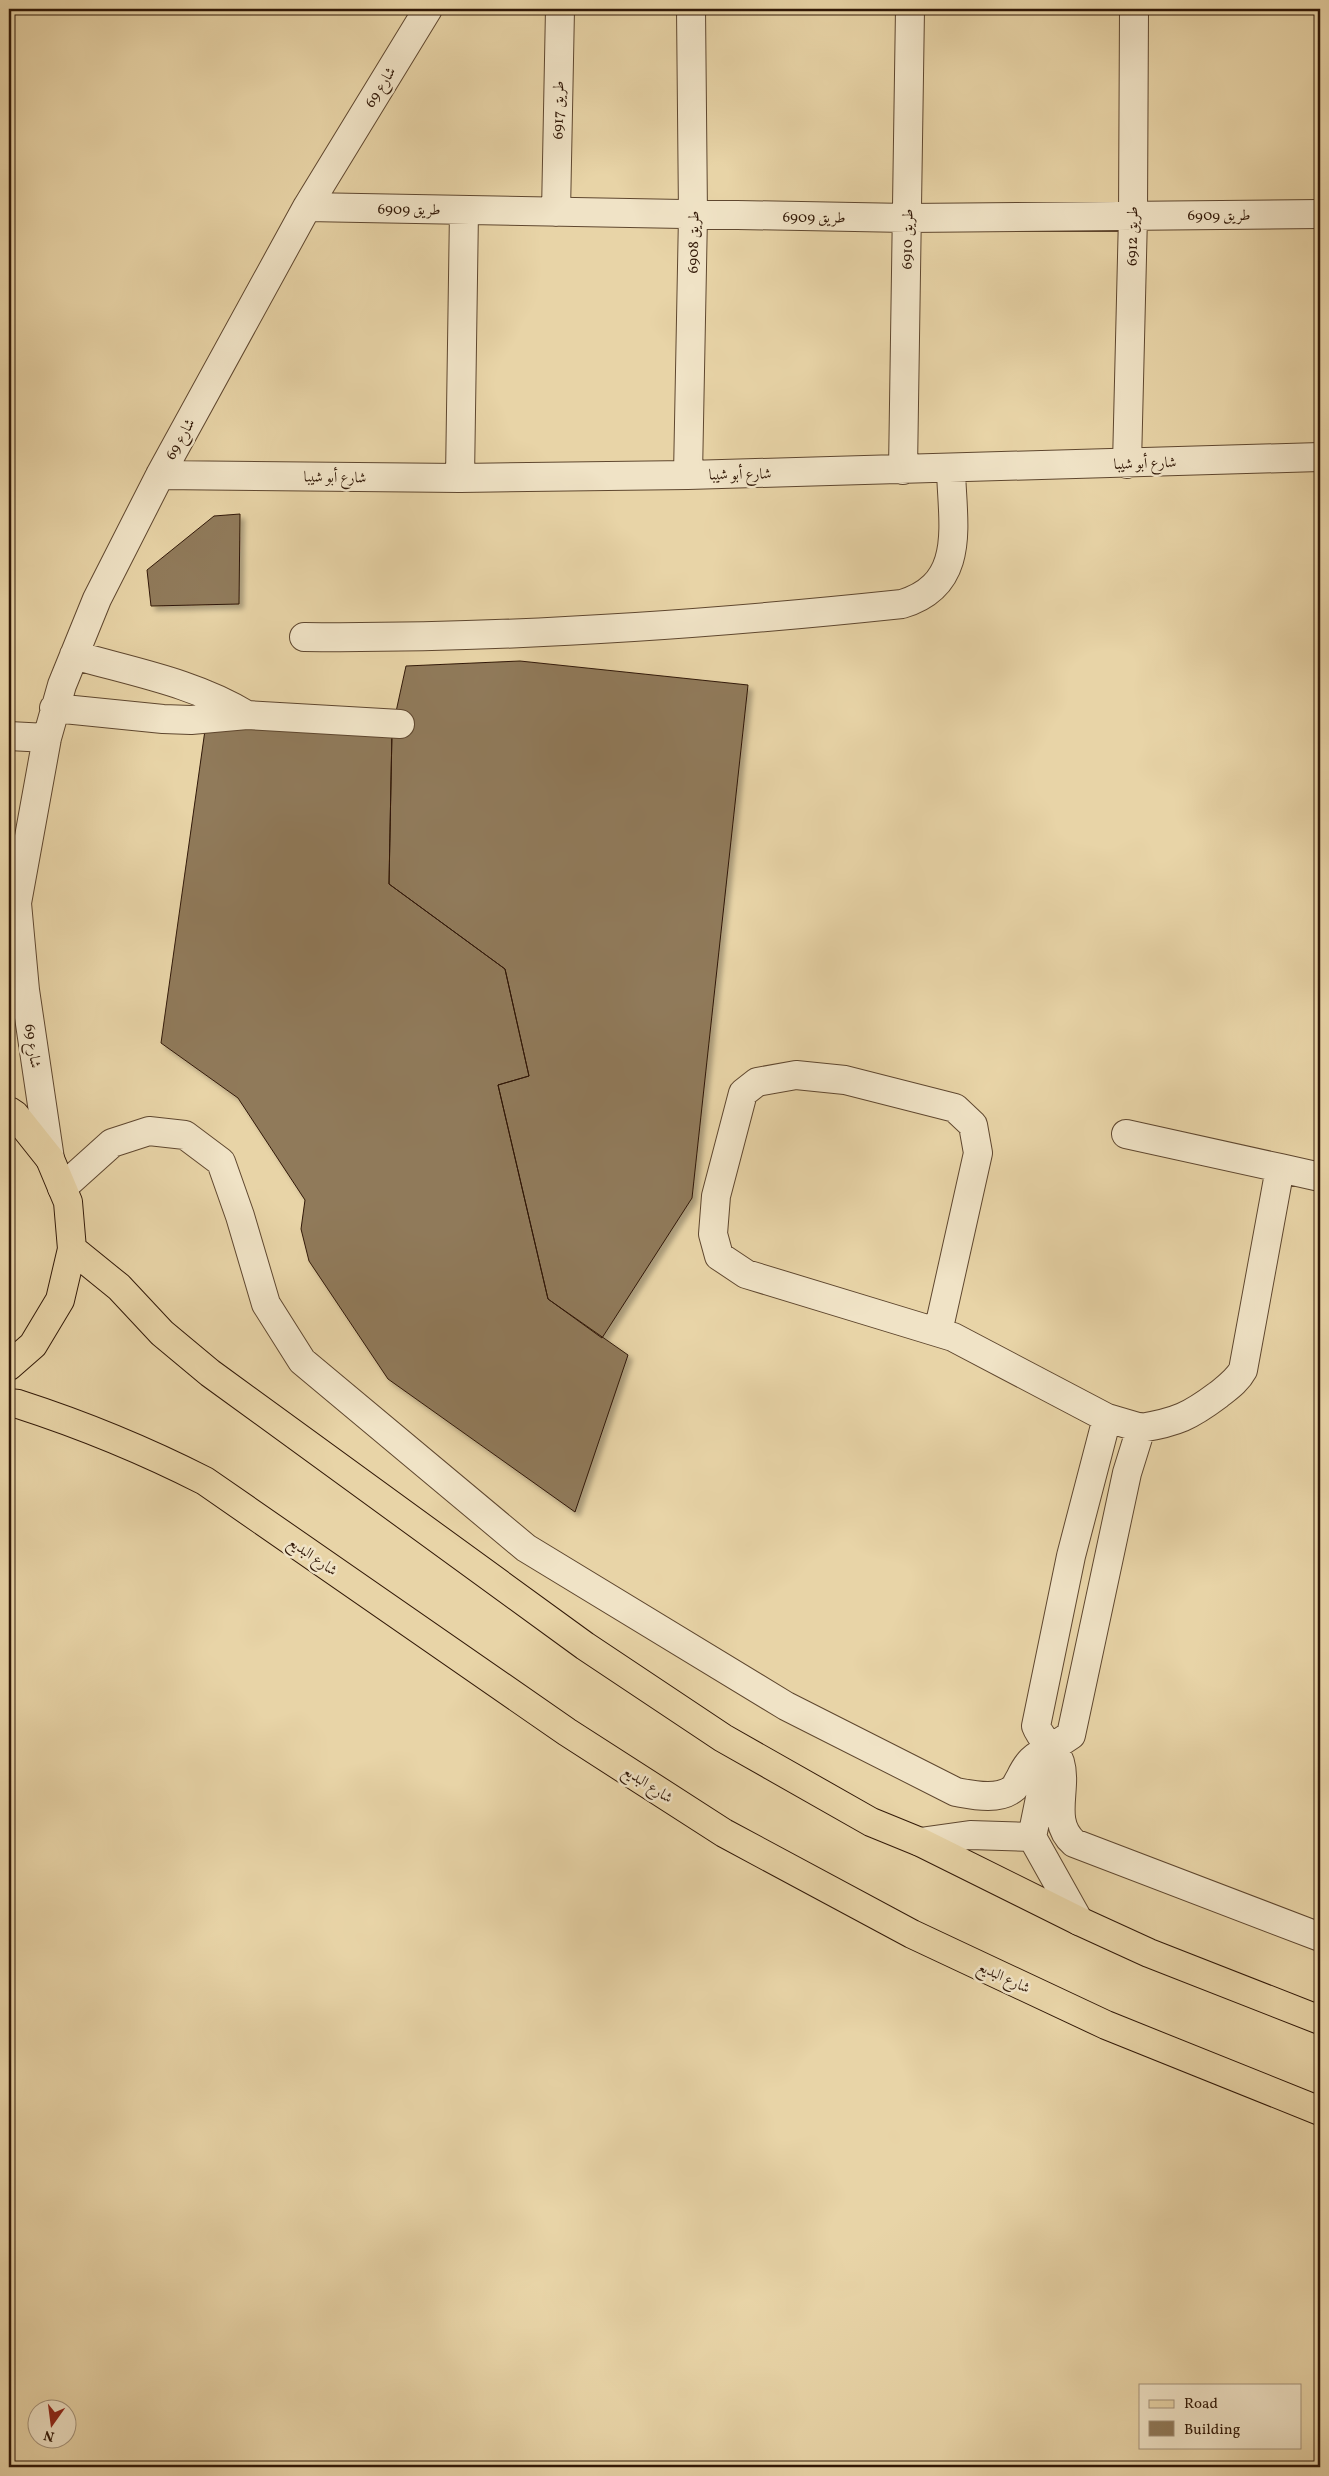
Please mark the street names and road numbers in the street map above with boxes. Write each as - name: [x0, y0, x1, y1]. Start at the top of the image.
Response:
- street label: شارع 69: [361, 63, 403, 113]
- street label: طريق 6917: [548, 80, 571, 140]
- street label: طريق 6909: [377, 199, 441, 222]
- street label: طريق 6912: [1122, 206, 1145, 266]
- street label: طريق 6909: [1187, 206, 1251, 227]
- street label: طريق 6909: [782, 207, 846, 230]
- street label: طريق 6910: [897, 209, 920, 270]
- street label: طريق 6908: [683, 210, 706, 274]
- street label: شارع 69: [161, 415, 202, 465]
- street label: شارع أبو شيبا: [1113, 451, 1177, 477]
- street label: شارع أبو شيبا: [708, 462, 772, 488]
- street label: شارع أبو شيبا: [303, 465, 367, 491]
- street label: شارع 69: [17, 1023, 45, 1070]
- street label: شارع البديع: [282, 1533, 341, 1583]
- street label: شارع البديع: [617, 1761, 676, 1811]
- street label: شارع البديع: [973, 1957, 1033, 2001]

